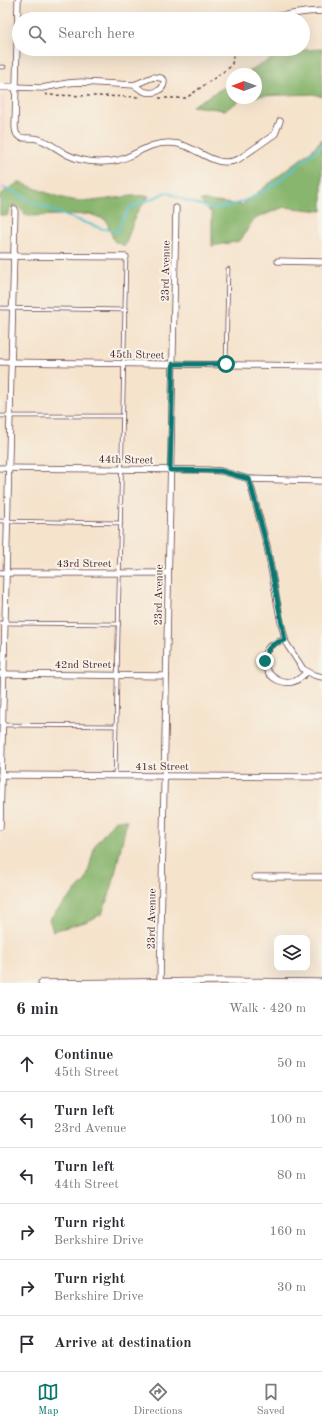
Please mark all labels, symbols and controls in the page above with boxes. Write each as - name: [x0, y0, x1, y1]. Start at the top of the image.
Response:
- search box: [12, 12, 310, 56]
- icon: search: [26, 23, 48, 45]
- text: Search here: [58, 27, 135, 42]
- north arrow: [226, 68, 262, 104]
- street label: 23rd Avenue: [160, 240, 173, 302]
- street label: 45th Street: [109, 350, 165, 361]
- route start: [217, 355, 235, 373]
- street label: 44th Street: [98, 455, 154, 466]
- street label: 43rd Street: [56, 559, 112, 570]
- street label: 23rd Avenue: [153, 564, 166, 626]
- route end: [256, 652, 274, 670]
- street label: 42nd Street: [55, 660, 111, 671]
- street label: 41st Street: [135, 762, 189, 773]
- street label: 23rd Avenue: [146, 888, 159, 950]
- map controls: [274, 935, 310, 971]
- button: layers: [274, 935, 310, 971]
- text: 6 min: [16, 1001, 59, 1018]
- text: Walk · 420 m: [229, 1002, 306, 1015]
- text: Continue: [54, 1048, 113, 1063]
- icon: ahead: [16, 1053, 38, 1075]
- text: 50 m: [277, 1057, 306, 1070]
- text: 45th Street: [54, 1066, 119, 1079]
- text: Turn left: [54, 1104, 114, 1119]
- icon: left: [16, 1109, 38, 1131]
- text: 100 m: [269, 1113, 306, 1126]
- text: 23rd Avenue: [54, 1122, 126, 1135]
- text: Turn left: [54, 1160, 114, 1175]
- icon: left: [16, 1165, 38, 1187]
- text: 80 m: [277, 1169, 306, 1182]
- text: 44th Street: [54, 1178, 119, 1191]
- text: Turn right: [54, 1216, 125, 1231]
- icon: right: [16, 1221, 38, 1243]
- text: 160 m: [269, 1225, 306, 1238]
- text: Berkshire Drive: [54, 1234, 143, 1247]
- text: Turn right: [54, 1272, 125, 1287]
- icon: right: [16, 1277, 38, 1299]
- text: 30 m: [277, 1281, 306, 1294]
- text: Berkshire Drive: [54, 1290, 143, 1303]
- icon: arrive: [16, 1333, 38, 1355]
- text: Arrive at destination: [54, 1336, 192, 1351]
- tab: Map: [37, 1381, 59, 1419]
- tab: Directions: [134, 1381, 182, 1419]
- tab: Saved: [257, 1381, 285, 1419]

